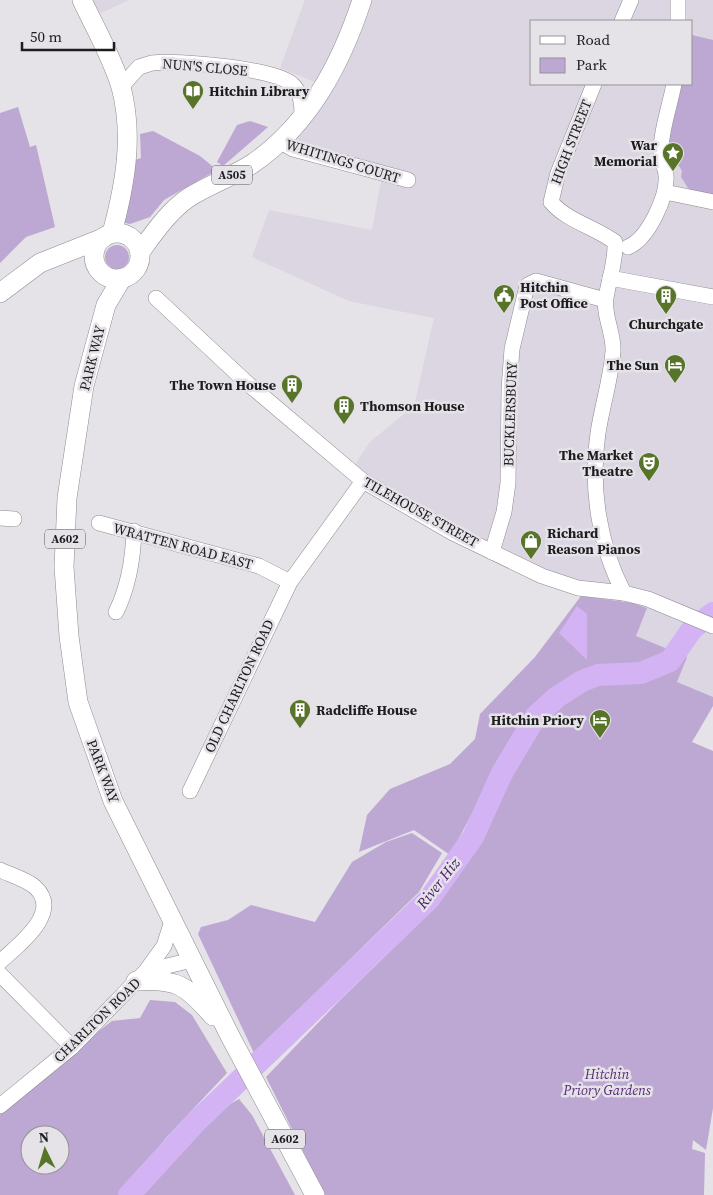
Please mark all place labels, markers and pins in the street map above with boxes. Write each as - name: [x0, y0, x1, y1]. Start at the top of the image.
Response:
- library icon: Hitchin Library: [181, 79, 205, 110]
- place label: Hitchin Library: [209, 81, 310, 101]
- place label: War Memorial: [594, 135, 657, 171]
- place icon: War Memorial: [661, 141, 685, 172]
- place label: Hitchin Post Office: [520, 277, 588, 313]
- public building icon: Hitchin Post Office: [492, 283, 516, 314]
- building icon: Churchgate: [654, 284, 678, 315]
- place label: Churchgate: [629, 314, 703, 334]
- hotel icon: The Sun: [663, 353, 687, 384]
- place label: The Sun: [607, 355, 659, 375]
- building icon: The Town House: [280, 373, 304, 404]
- place label: The Town House: [170, 375, 276, 395]
- building icon: Thomson House: [332, 394, 356, 425]
- place label: Thomson House: [360, 396, 464, 416]
- place label: The Market Theatre: [559, 445, 634, 481]
- theatre icon: The Market Theatre: [637, 451, 661, 482]
- place label: Richard Reason Pianos: [547, 523, 641, 559]
- shop icon: Richard Reason Pianos: [519, 529, 543, 560]
- building icon: Radcliffe House: [288, 698, 312, 729]
- place label: Radcliffe House: [316, 700, 417, 720]
- hotel icon: Hitchin Priory: [588, 708, 612, 739]
- place label: Hitchin Priory: [491, 710, 585, 730]

